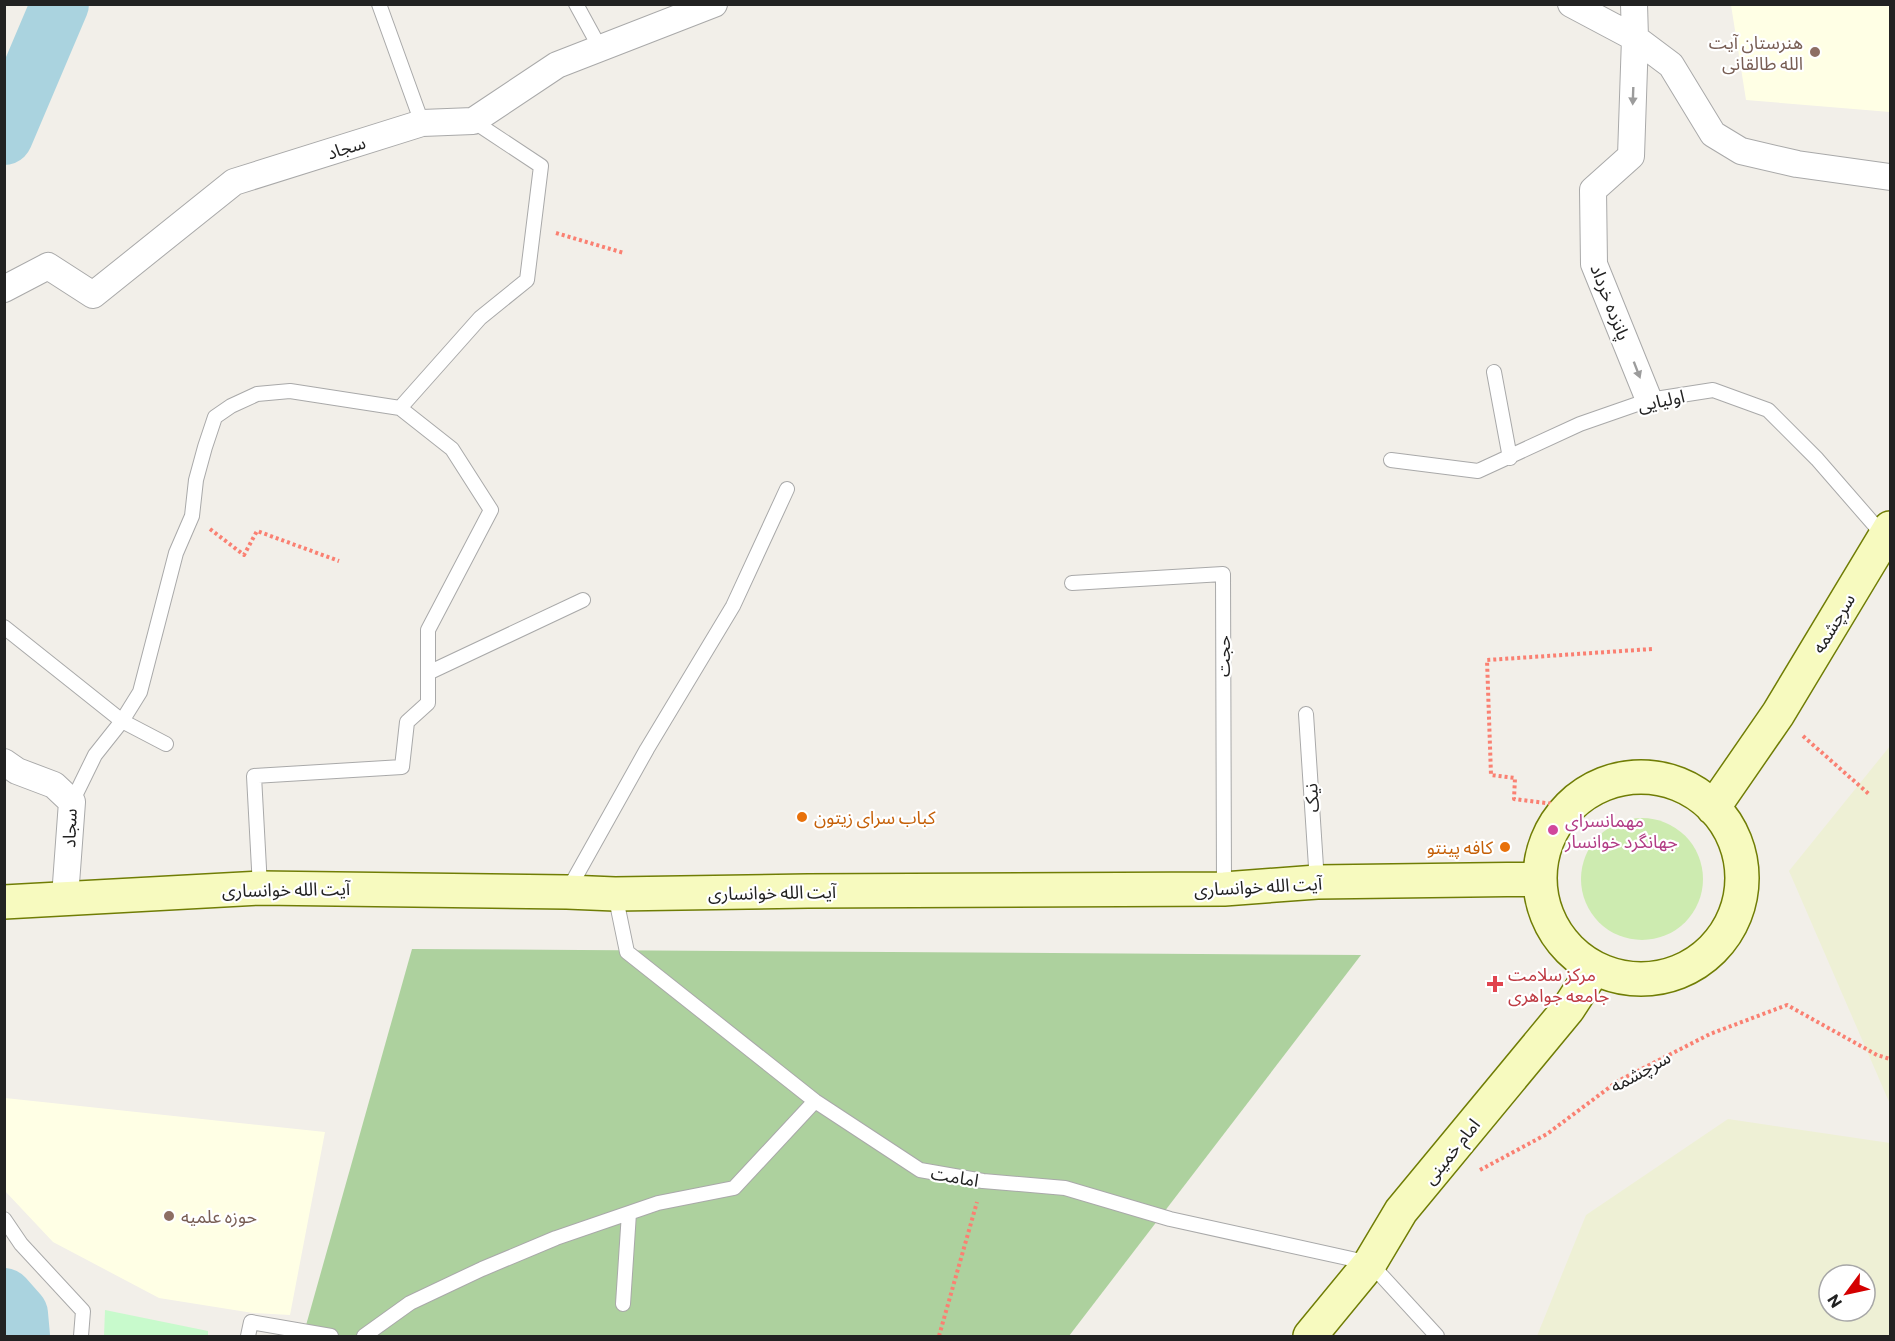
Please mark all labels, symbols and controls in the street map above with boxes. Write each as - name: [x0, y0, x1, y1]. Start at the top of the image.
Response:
- place label: هنرستان آیت الله طالقانی: [1709, 31, 1803, 75]
- marker: هنرستان آیت الله طالقانی: [1808, 45, 1822, 59]
- one-way arrow: [1629, 87, 1638, 106]
- street label: سجاد: [324, 130, 368, 164]
- street label: پانزده خرداد: [1585, 261, 1636, 344]
- one-way arrow: [1632, 362, 1642, 380]
- street label: اولیایی: [1635, 384, 1687, 417]
- street label: سرچشمه: [1807, 589, 1860, 657]
- street label: حجت: [1212, 635, 1234, 677]
- street label: نیک: [1299, 783, 1323, 813]
- place label: کباب سرای زیتون: [814, 806, 936, 829]
- street label: سجاد: [57, 808, 81, 848]
- place label: مهمانسرای جهانگرد خوانسار: [1564, 809, 1678, 853]
- marker: کباب سرای زیتون: [795, 810, 809, 824]
- marker: مهمانسرای جهانگرد خوانسار: [1546, 823, 1560, 837]
- place label: کافه پینتو: [1427, 836, 1494, 859]
- marker: کافه پینتو: [1498, 840, 1512, 854]
- street label: آیت الله خوانساری: [1193, 872, 1323, 901]
- street label: آیت الله خوانساری: [222, 877, 351, 902]
- street label: آیت الله خوانساری: [708, 880, 837, 905]
- place label: مرکز سلامت جامعه جواهری: [1508, 963, 1609, 1007]
- marker: مرکز سلامت جامعه جواهری: [1486, 975, 1504, 993]
- street label: سرچشمه: [1606, 1045, 1675, 1097]
- street label: امام خمینی: [1418, 1114, 1487, 1191]
- street label: امامت: [929, 1161, 981, 1191]
- place label: حوزه علمیه: [181, 1205, 257, 1228]
- marker: حوزه علمیه: [162, 1209, 176, 1223]
- north arrow: [1817, 1263, 1877, 1323]
- text: N: [1823, 1291, 1845, 1312]

